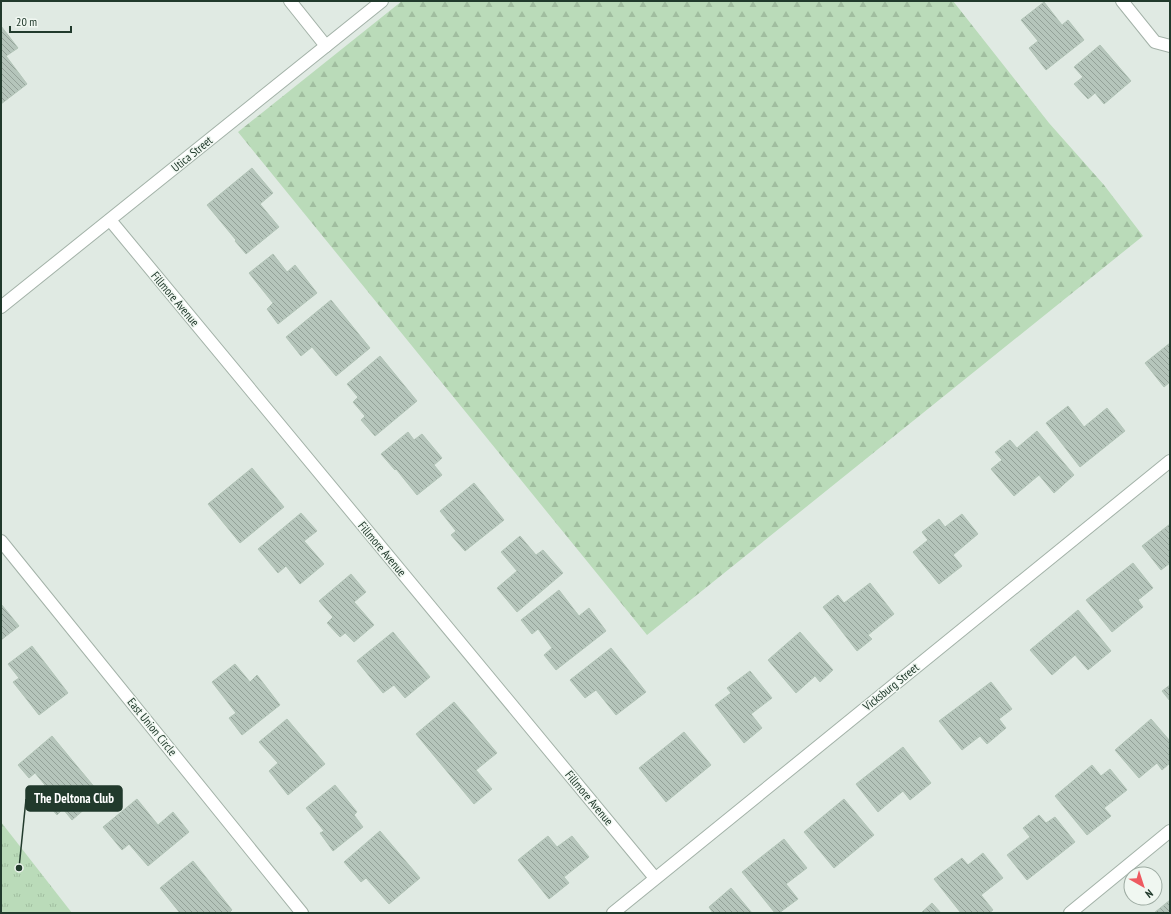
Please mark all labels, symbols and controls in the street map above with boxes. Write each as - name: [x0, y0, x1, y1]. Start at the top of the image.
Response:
- scale bar: [10, 8, 71, 34]
- text: 20 m: [16, 14, 37, 29]
- street label: Utica Street: [168, 132, 216, 175]
- street label: Fillmore Avenue: [148, 268, 203, 329]
- street label: Fillmore Avenue: [355, 518, 410, 579]
- street label: Vicksburg Street: [859, 659, 922, 714]
- street label: East Union Circle: [124, 695, 180, 759]
- street label: Fillmore Avenue: [562, 767, 617, 828]
- callout: The Deltona Club: [26, 786, 122, 811]
- text: The Deltona Club: [34, 790, 114, 807]
- north arrow: [1123, 866, 1163, 906]
- text: N: [1143, 886, 1156, 901]

